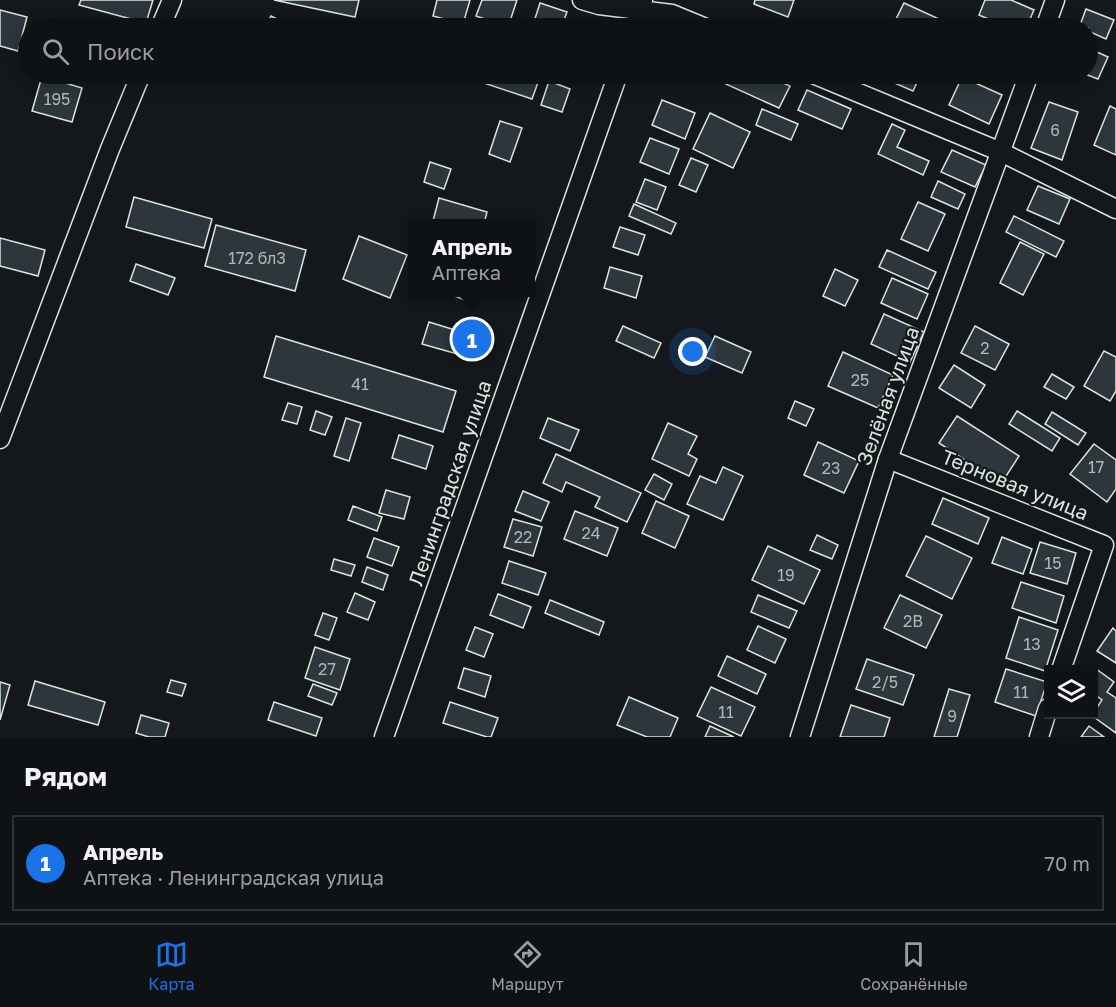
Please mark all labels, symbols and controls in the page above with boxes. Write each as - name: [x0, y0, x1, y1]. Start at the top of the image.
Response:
- search box: [18, 18, 1098, 84]
- icon: search: [39, 35, 72, 68]
- text: Поиск: [87, 38, 155, 65]
- house number: 195: [44, 89, 70, 109]
- house number: 6: [1050, 120, 1060, 140]
- popup: [409, 219, 535, 297]
- text: Апрель: [432, 233, 512, 260]
- house number: 172 бл3: [228, 248, 286, 268]
- text: Аптека: [432, 260, 501, 284]
- pin: 1: [452, 316, 492, 362]
- street label: Зелёная улица: [851, 323, 923, 468]
- your location: [678, 337, 707, 366]
- house number: 2: [980, 338, 990, 358]
- house number: 25: [851, 370, 869, 390]
- house number: 41: [351, 374, 369, 394]
- street label: Ленинградская улица: [403, 377, 496, 589]
- street label: Терновая улица: [938, 444, 1092, 524]
- house number: 17: [1088, 457, 1104, 477]
- house number: 23: [822, 458, 840, 478]
- house number: 24: [581, 523, 601, 543]
- house number: 22: [514, 527, 532, 547]
- house number: 15: [1044, 553, 1062, 573]
- house number: 19: [777, 565, 795, 585]
- house number: 2В: [903, 611, 923, 631]
- house number: 13: [1023, 634, 1041, 654]
- house number: 27: [318, 659, 336, 679]
- map controls: [1044, 665, 1098, 719]
- button: layers: [1044, 665, 1098, 719]
- house number: 2/5: [872, 672, 898, 692]
- house number: 11: [1013, 682, 1029, 702]
- house number: 11: [718, 702, 734, 722]
- house number: 9: [947, 706, 957, 726]
- text: Рядом: [24, 761, 107, 792]
- text: Апрель: [83, 838, 163, 865]
- text: 1: [40, 851, 51, 875]
- text: 70 m: [1044, 851, 1090, 875]
- text: Аптека · Ленинградская улица: [83, 865, 384, 889]
- tab: Карта: [148, 938, 195, 994]
- tab: Маршрут: [491, 938, 564, 994]
- tab: Сохранённые: [860, 938, 968, 994]

